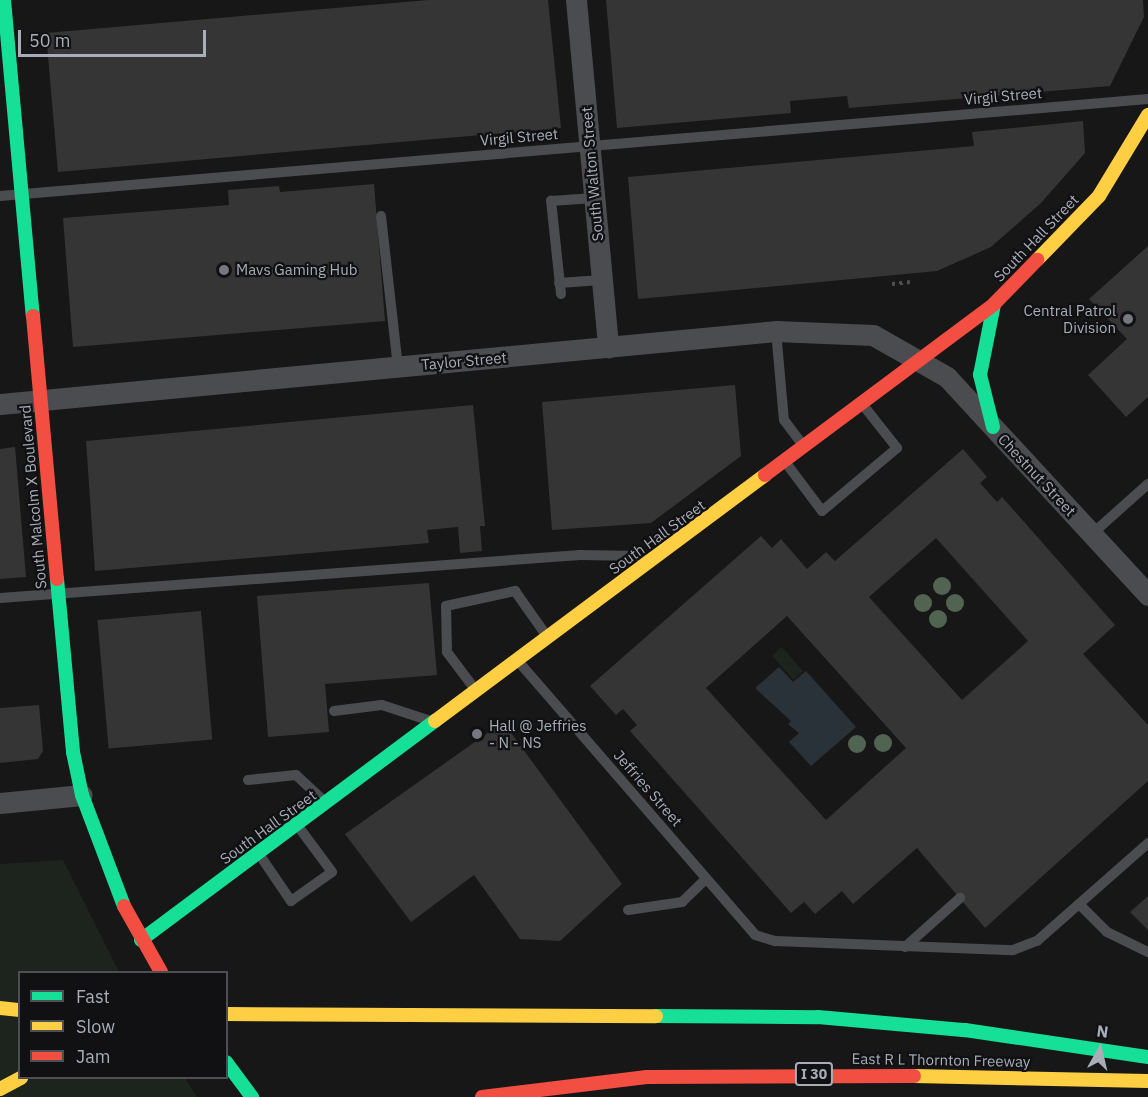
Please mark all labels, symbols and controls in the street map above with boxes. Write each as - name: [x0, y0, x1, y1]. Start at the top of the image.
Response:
- scale bar: [21, 18, 208, 56]
- text: 50 m: [29, 29, 71, 52]
- street label: Virgil Street: [963, 84, 1043, 108]
- street label: South Walton Street: [577, 106, 607, 242]
- street label: Virgil Street: [479, 125, 559, 149]
- street label: South Hall Street: [990, 191, 1082, 285]
- place label: Mavs Gaming Hub: [236, 261, 357, 279]
- marker: Mavs Gaming Hub: [217, 263, 231, 277]
- place label: Central Patrol Division: [1023, 301, 1116, 336]
- marker: Central Patrol Division: [1121, 312, 1135, 326]
- street label: Taylor Street: [421, 348, 507, 374]
- street label: South Malcolm X Boulevard: [16, 404, 50, 590]
- street label: Chestnut Street: [994, 430, 1080, 520]
- street label: South Hall Street: [605, 496, 709, 578]
- place label: Hall @ Jeffries - N - NS: [489, 716, 587, 751]
- marker: Hall @ Jeffries - N - NS: [470, 727, 484, 741]
- street label: Jeffries Street: [610, 746, 686, 830]
- street label: South Hall Street: [216, 786, 320, 868]
- legend: [18, 971, 228, 1079]
- text: Fast: [76, 985, 110, 1008]
- text: Slow: [76, 1015, 115, 1038]
- north arrow: [1070, 1019, 1130, 1079]
- text: N: [1095, 1020, 1110, 1042]
- text: Jam: [76, 1045, 111, 1068]
- street label: East R L Thornton Freeway: [851, 1049, 1031, 1071]
- road number: I 30: [794, 1063, 834, 1085]

